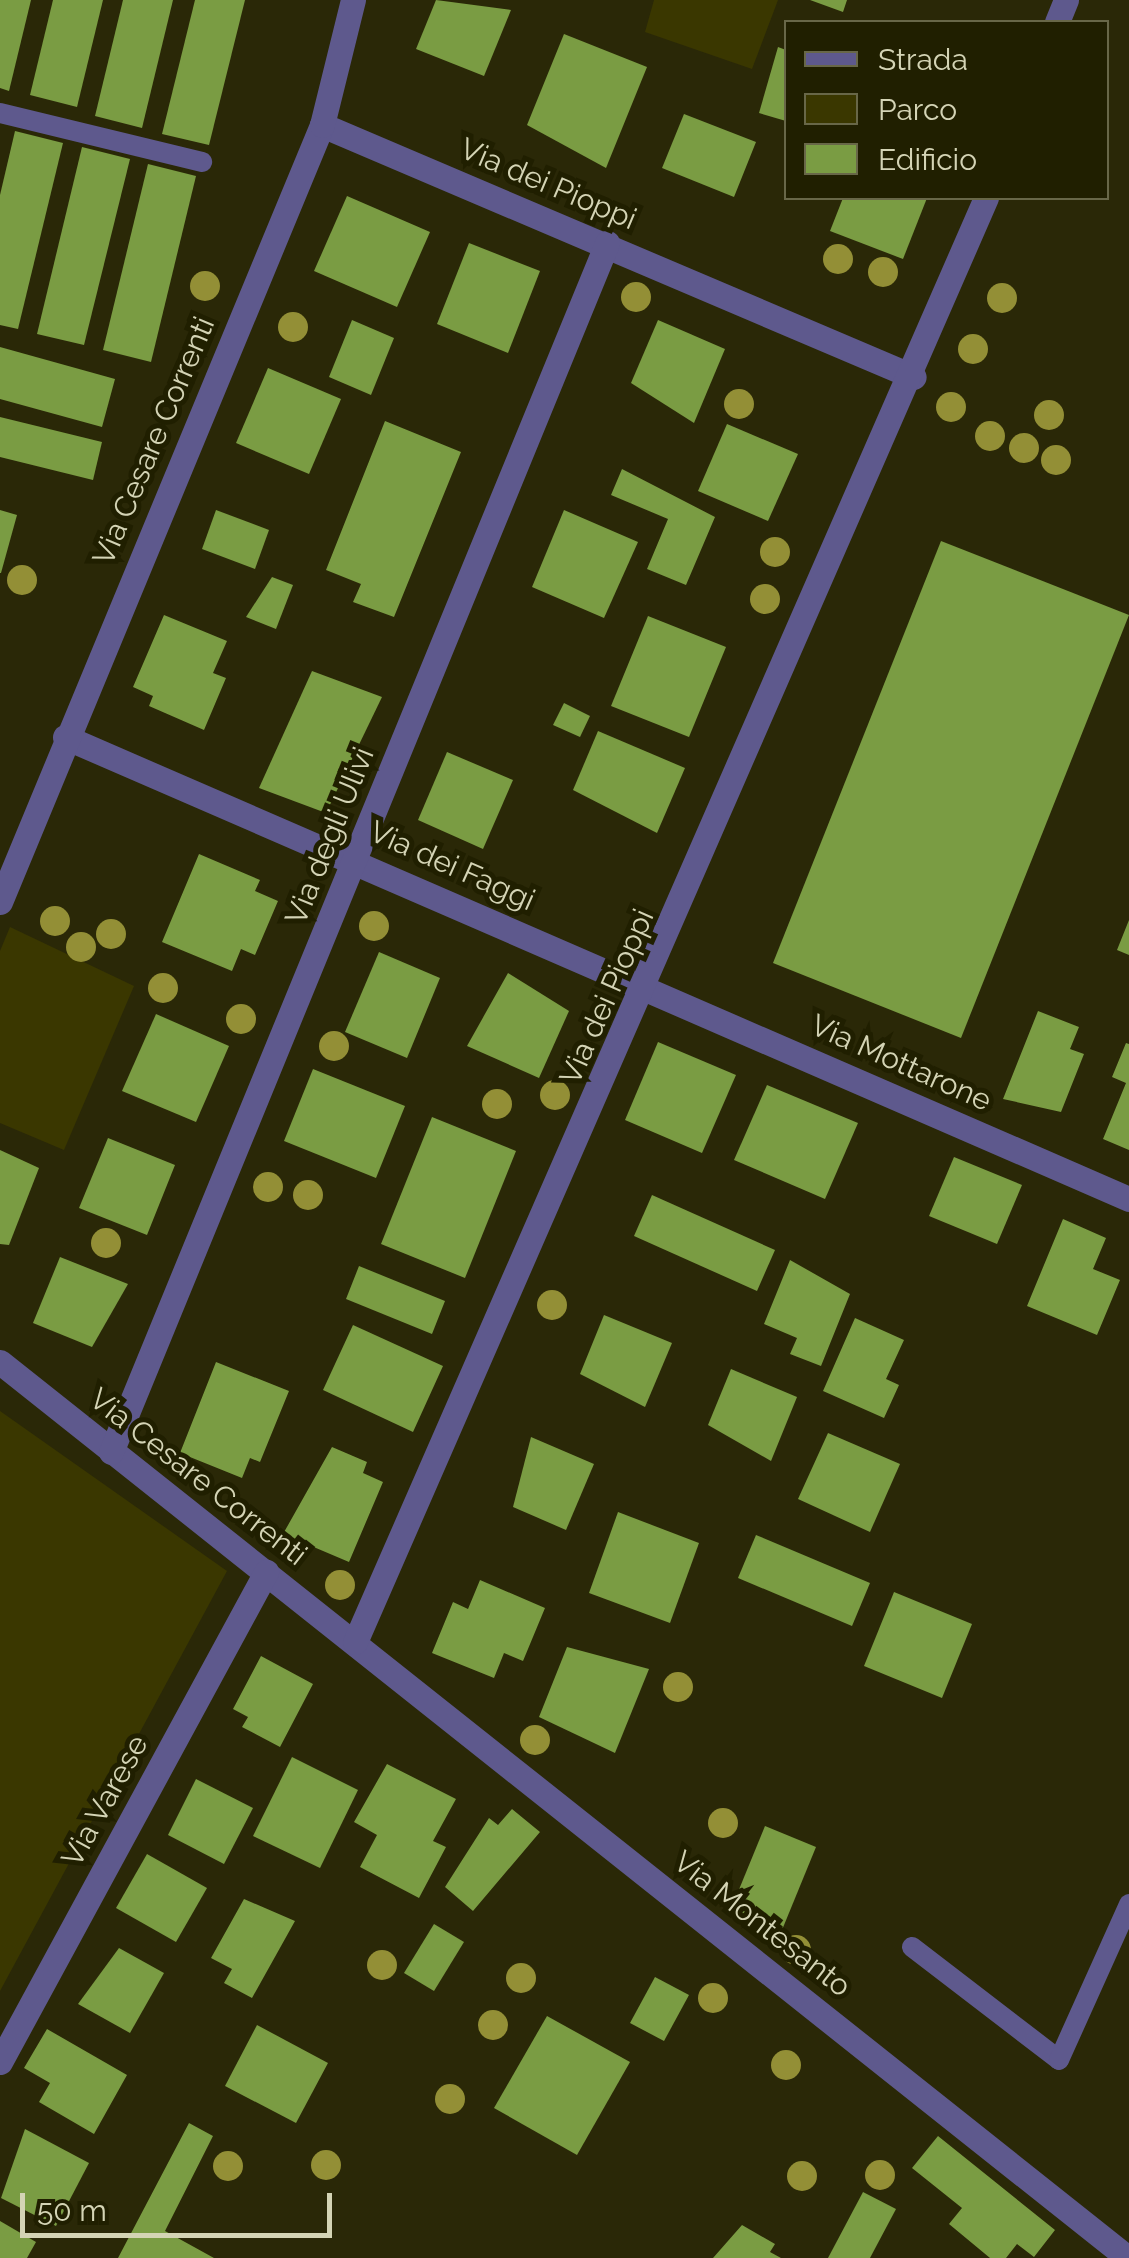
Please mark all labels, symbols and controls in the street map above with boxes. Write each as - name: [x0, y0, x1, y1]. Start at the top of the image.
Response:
- legend: [784, 20, 1109, 200]
- text: Strada: [878, 42, 968, 77]
- text: Parco: [878, 92, 957, 127]
- street label: Via dei Pioppi: [454, 131, 642, 237]
- text: Edificio: [878, 142, 977, 177]
- street label: Via Cesare Correnti: [86, 312, 222, 570]
- street label: Via degli Ulivi: [278, 742, 382, 930]
- street label: Via dei Faggi: [364, 814, 540, 918]
- street label: Via dei Pioppi: [552, 904, 662, 1090]
- street label: Via Mottarone: [805, 1007, 997, 1119]
- street label: Via Cesare Correnti: [82, 1381, 314, 1573]
- street label: Via Varese: [54, 1729, 156, 1873]
- street label: Via Montesanto: [666, 1844, 858, 2004]
- scale bar: [25, 2173, 338, 2235]
- text: 50 m: [37, 2193, 107, 2228]

